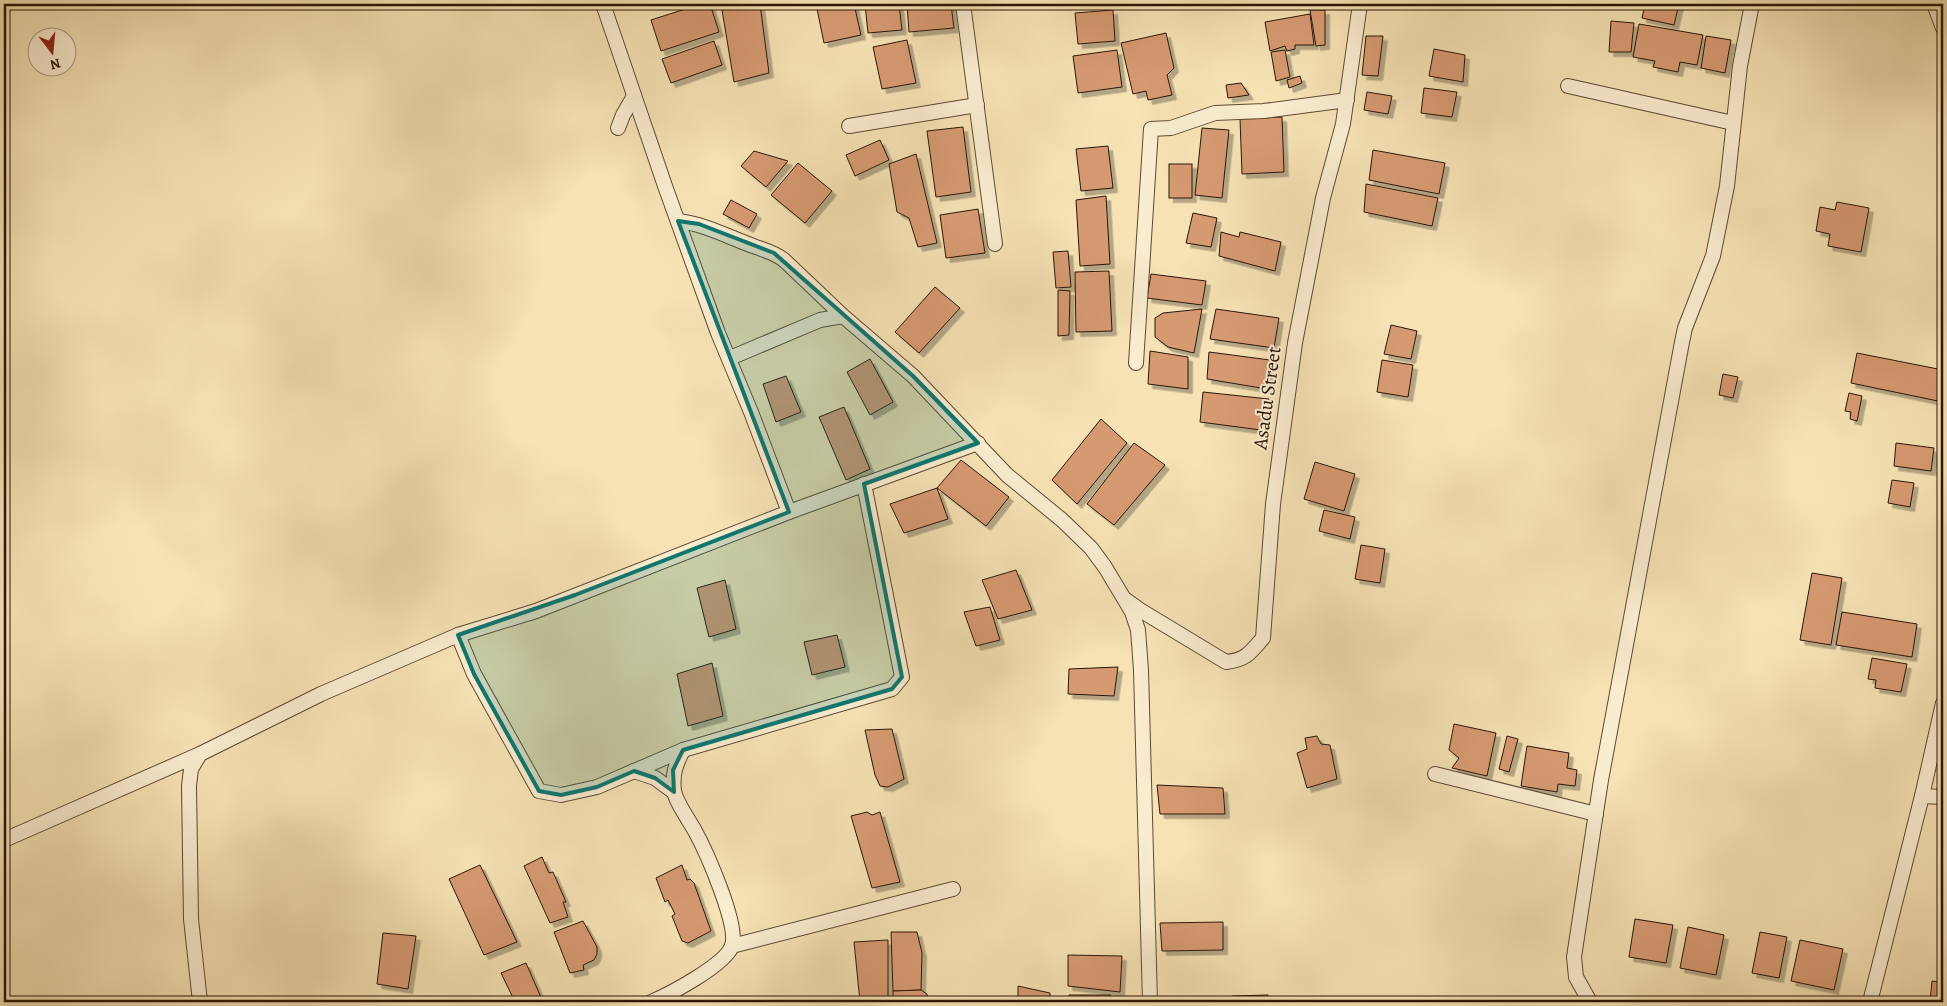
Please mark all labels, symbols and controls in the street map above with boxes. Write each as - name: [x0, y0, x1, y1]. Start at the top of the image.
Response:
- north arrow: [28, 28, 78, 78]
- text: N: [48, 53, 63, 75]
- street label: Asadu Street: [1246, 344, 1288, 452]

